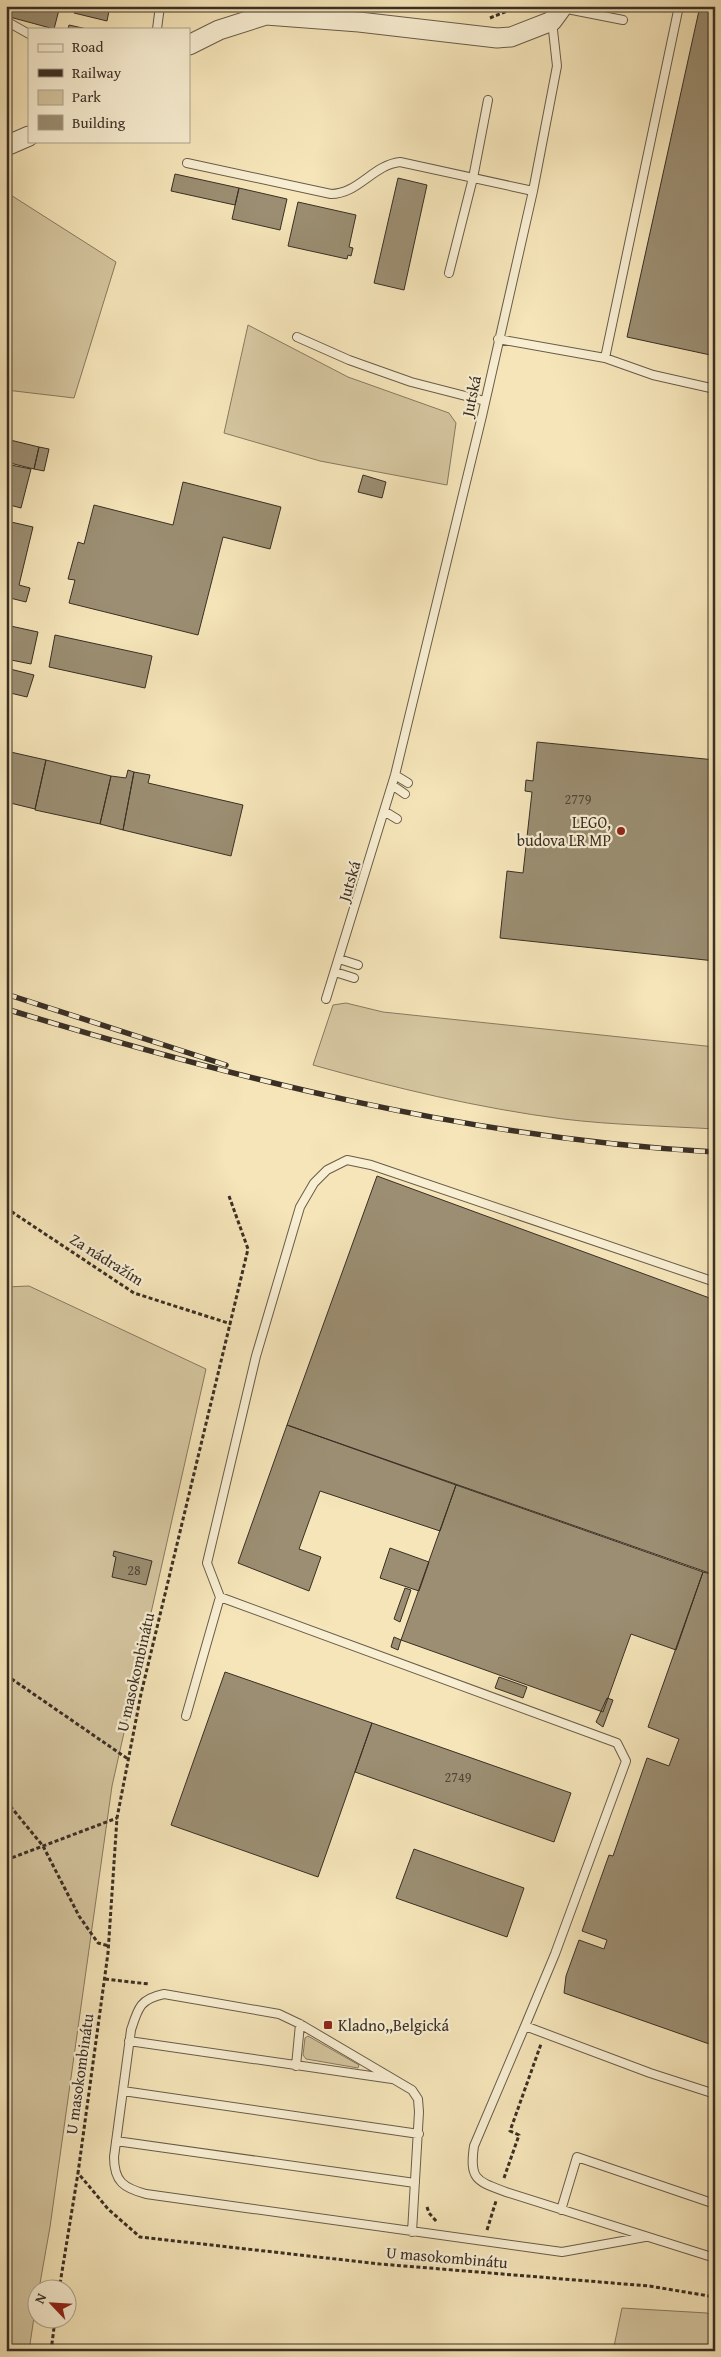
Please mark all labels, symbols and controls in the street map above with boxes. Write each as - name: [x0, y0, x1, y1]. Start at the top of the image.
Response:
- legend: [28, 28, 190, 142]
- text: Road: [72, 36, 103, 57]
- text: Railway: [72, 62, 122, 83]
- text: Park: [72, 86, 101, 107]
- text: Building: [72, 112, 126, 133]
- street label: Jutská: [455, 373, 487, 421]
- house number: 2779: [565, 789, 592, 809]
- place label: LEGO, budova LR MP: [517, 810, 611, 852]
- marker: LEGO, budova LR MP: [615, 825, 627, 837]
- street label: Jutská: [331, 857, 367, 906]
- street label: Za nádražím: [65, 1227, 149, 1291]
- house number: 28: [127, 1560, 141, 1580]
- street label: U masokombinátu: [110, 1610, 160, 1734]
- house number: 2749: [445, 1767, 472, 1787]
- street label: U masokombinátu: [59, 2012, 99, 2136]
- place label: Kladno,,Belgická: [338, 2013, 449, 2037]
- marker: Kladno,,Belgická: [322, 2019, 334, 2031]
- street label: U masokombinátu: [385, 2240, 509, 2274]
- north arrow: [28, 2280, 78, 2330]
- text: N: [29, 2289, 52, 2307]

